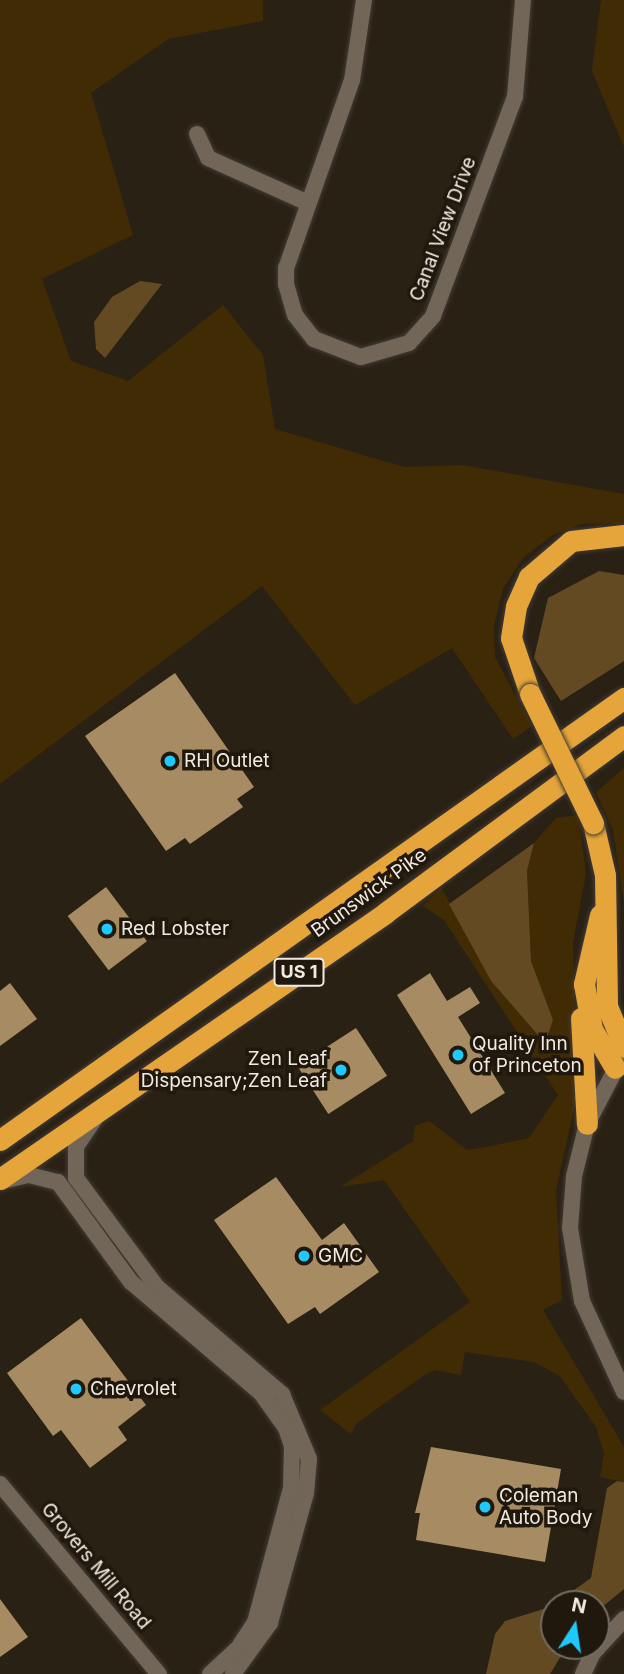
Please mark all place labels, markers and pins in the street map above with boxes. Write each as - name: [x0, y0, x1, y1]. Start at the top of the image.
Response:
- place label: RH Outlet: [184, 750, 270, 772]
- marker: RH Outlet: [162, 753, 178, 769]
- place label: Red Lobster: [121, 918, 229, 940]
- marker: Red Lobster: [99, 921, 115, 937]
- place label: Quality Inn of Princeton: [472, 1033, 582, 1077]
- marker: Quality Inn of Princeton: [450, 1047, 466, 1063]
- place label: Zen Leaf Dispensary;Zen Leaf: [141, 1048, 327, 1092]
- marker: Zen Leaf Dispensary;Zen Leaf: [333, 1062, 349, 1078]
- place label: GMC: [318, 1245, 363, 1267]
- marker: GMC: [296, 1248, 312, 1264]
- place label: Chevrolet: [90, 1378, 177, 1400]
- marker: Chevrolet: [68, 1381, 84, 1397]
- place label: Coleman Auto Body: [499, 1485, 592, 1529]
- marker: Coleman Auto Body: [477, 1499, 493, 1515]

